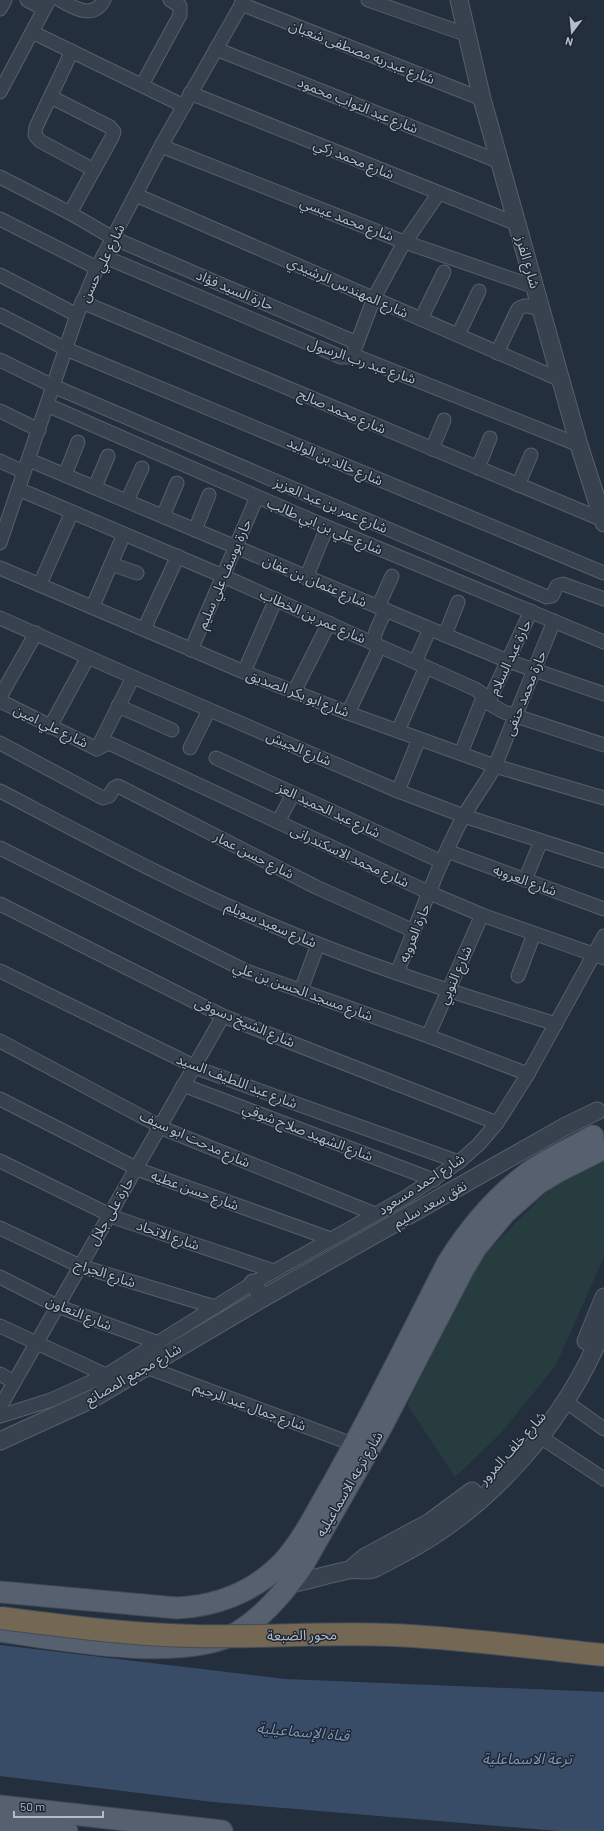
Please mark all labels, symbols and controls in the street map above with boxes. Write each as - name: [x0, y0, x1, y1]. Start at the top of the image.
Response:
- north arrow: [552, 12, 592, 52]
- street label: شارع عبدربه مصطفى شعبان: [286, 16, 438, 90]
- text: N: [564, 35, 574, 49]
- street label: شارع عبد التواب محمود: [294, 73, 421, 139]
- street label: شارع محمد زكي: [310, 135, 397, 185]
- street label: شارع محمد عيسي: [297, 193, 397, 247]
- street label: شارع علي حسن: [75, 221, 131, 306]
- street label: شارع الفرز: [510, 232, 544, 291]
- street label: شارع المهندس الرشيدي: [284, 252, 411, 324]
- street label: حارة السيد فؤاد: [193, 266, 277, 314]
- street label: شارع عبد رب الرسول: [305, 334, 419, 390]
- street label: شارع محمد صالح: [294, 384, 389, 440]
- street label: شارع خالد بن الوليد: [283, 433, 386, 491]
- street label: شارع عمر بن عبد العزيز: [270, 473, 390, 539]
- street label: شارع علي بن ابي طالب: [264, 494, 386, 561]
- street label: حارة يوسف علي سليم: [193, 516, 257, 633]
- street label: شارع عثمان بن عفان: [259, 551, 370, 613]
- street label: شارع عمر بن الخطاب: [256, 585, 369, 649]
- street label: حارة عبد السلام: [485, 616, 537, 699]
- street label: حارة محمد حنفى: [500, 648, 550, 738]
- street label: شارع ابو بكر الصديق: [243, 665, 352, 723]
- street label: شارع علي امين: [10, 700, 91, 754]
- street label: شارع الجيش: [263, 726, 334, 772]
- street label: شارع عبد الحميد العز: [273, 778, 383, 844]
- street label: شارع محمد الاسكندرانى: [287, 821, 412, 893]
- street label: شارع حسن عمار: [209, 827, 297, 885]
- street label: شارع العروبه: [490, 860, 559, 902]
- street label: شارع سعيد سويلم: [222, 897, 319, 953]
- street label: حارة العروبه: [394, 901, 434, 965]
- street label: شارع النوبي: [434, 943, 478, 1008]
- street label: شارع مسجد الحسن بن علي: [230, 957, 375, 1027]
- street label: شارع الشيخ دسوقى: [192, 993, 298, 1053]
- street label: شارع عبد اللطيف السيد: [173, 1050, 300, 1114]
- street label: شارع الشهيد صلاح شوقي: [239, 1099, 376, 1167]
- street label: شارع مدحت ابو سيف: [136, 1107, 253, 1173]
- street label: شارع احمد مسعود: [374, 1149, 469, 1220]
- street label: شارع حسن عطيه: [148, 1166, 241, 1216]
- street label: حارة على جلال: [84, 1174, 138, 1248]
- street label: نفق سعد سليم: [390, 1176, 471, 1233]
- street label: شارع الاتحاد: [133, 1216, 202, 1256]
- street label: شارع الجراج: [71, 1255, 138, 1293]
- street label: شارع التعاون: [43, 1292, 115, 1336]
- street label: شارع مجمع المصانع: [82, 1339, 185, 1411]
- street label: شارع جمال عبد الرحيم: [191, 1377, 309, 1437]
- street label: شارع خلف المرور: [474, 1408, 551, 1491]
- street label: شارع ترعه الاسماعيليه: [311, 1428, 388, 1541]
- street label: محور الضبعة: [267, 1625, 337, 1645]
- water label: قناة الإسماعيلية: [256, 1718, 352, 1746]
- water label: ترعة الاسماعلية: [482, 1749, 574, 1768]
- scale bar: [14, 1793, 103, 1819]
- text: 50 m: [20, 1799, 45, 1813]

